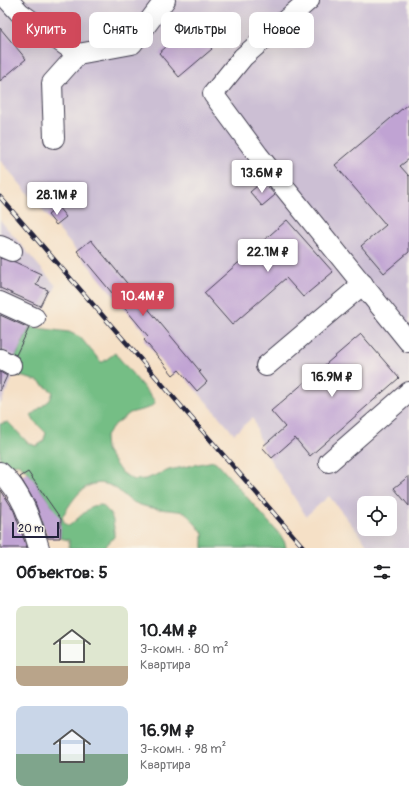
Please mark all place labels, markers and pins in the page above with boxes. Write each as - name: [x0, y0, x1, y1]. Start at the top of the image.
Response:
- pin: 13.6M ₽: [225, 160, 299, 194]
- pin: 28.1M ₽: [20, 182, 94, 216]
- pin: 22.1M ₽: [231, 239, 305, 273]
- pin: 10.4M ₽: [106, 283, 180, 317]
- pin: 16.9M ₽: [295, 364, 369, 398]

